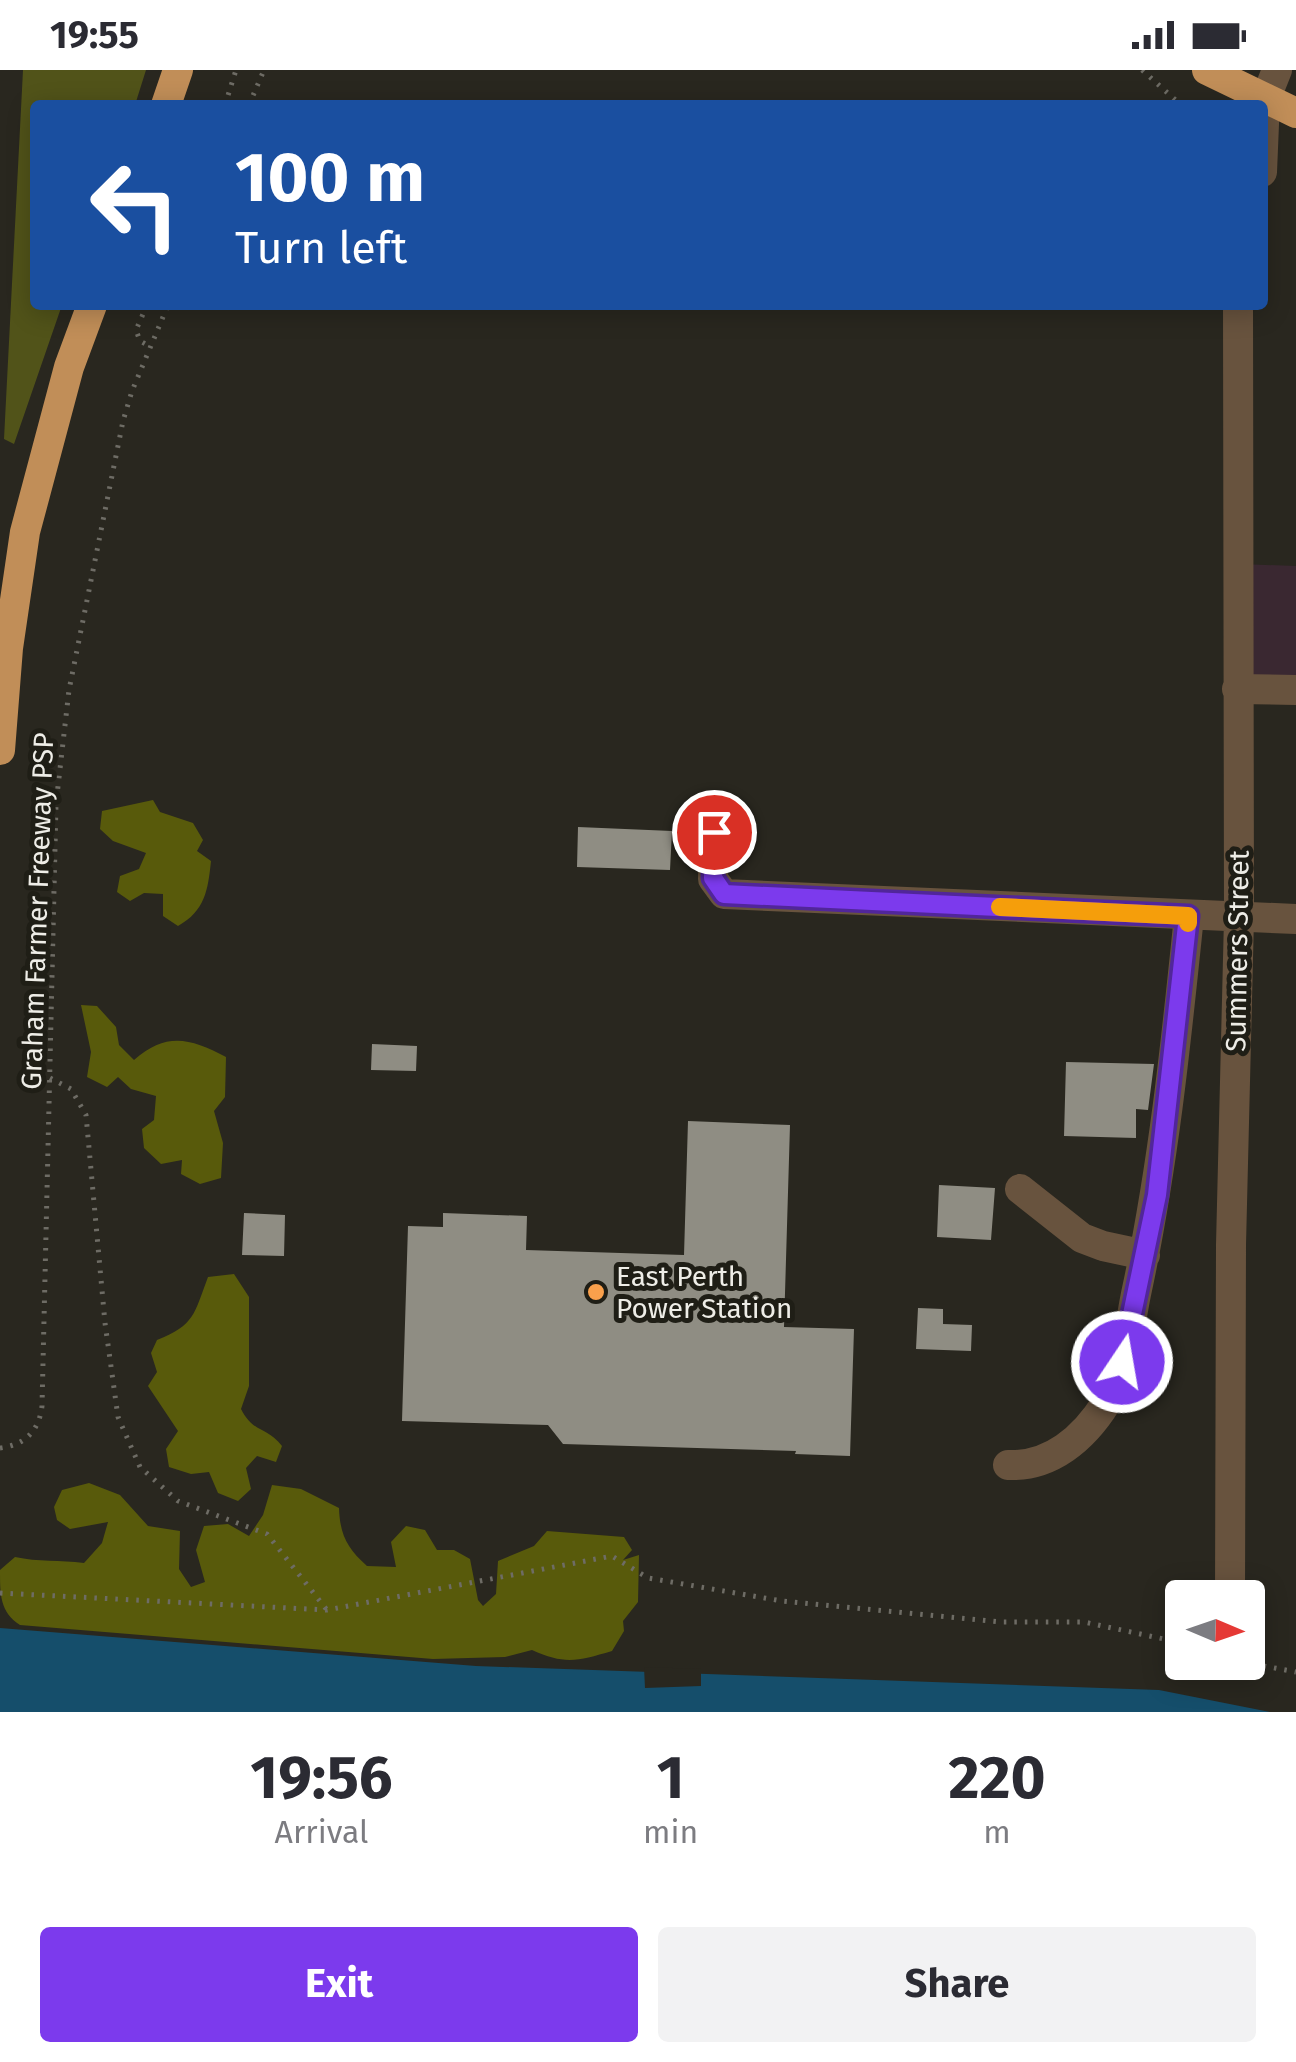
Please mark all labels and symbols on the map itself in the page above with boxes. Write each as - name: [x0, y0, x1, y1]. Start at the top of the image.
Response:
- street label: Graham Farmer Freeway PSP: [15, 732, 60, 1090]
- pin: [672, 790, 757, 875]
- street label: Summers Street: [1219, 849, 1256, 1052]
- place label: East Perth Power Station: [616, 1260, 793, 1325]
- marker: East Perth Power Station: [585, 1281, 607, 1303]
- position arrow: [1070, 1310, 1174, 1414]
- north arrow: [1165, 1580, 1265, 1680]

